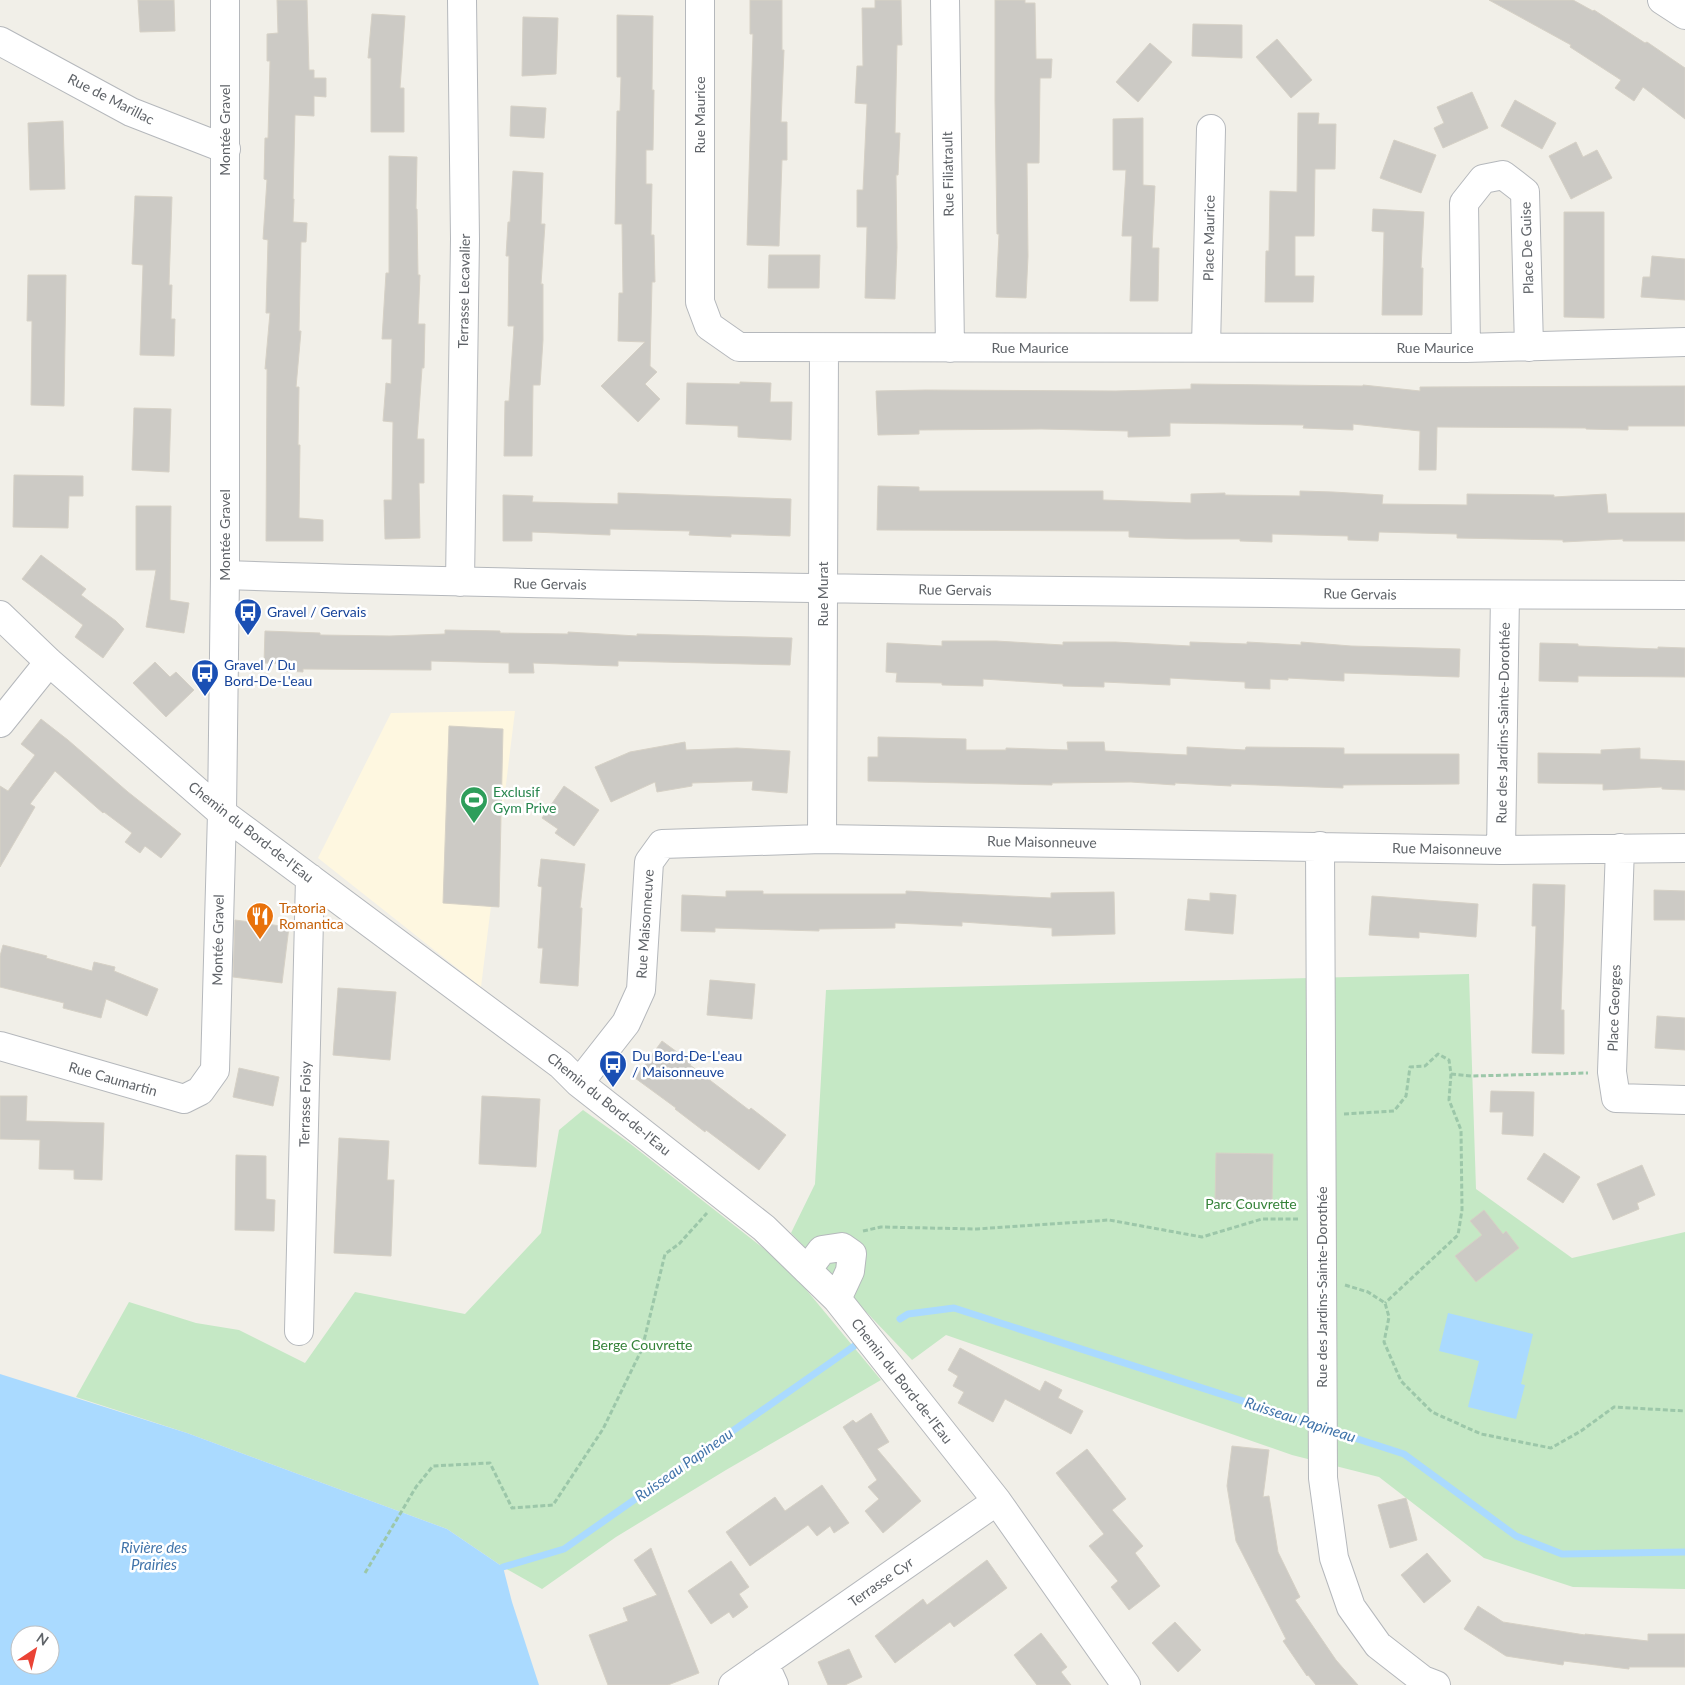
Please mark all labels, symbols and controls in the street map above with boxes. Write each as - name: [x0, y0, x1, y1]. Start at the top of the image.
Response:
- street label: Rue de Marillac: [65, 70, 157, 128]
- street label: Rue Maurice: [691, 76, 708, 154]
- street label: Montée Gravel: [216, 84, 233, 176]
- street label: Rue Filiatrault: [938, 131, 957, 217]
- street label: Place Maurice: [1199, 195, 1218, 281]
- street label: Place De Guise: [1516, 202, 1537, 294]
- street label: Terrasse Lecavalier: [454, 233, 473, 349]
- street label: Rue Maurice: [991, 339, 1069, 356]
- street label: Rue Maurice: [1396, 339, 1474, 356]
- street label: Montée Gravel: [216, 489, 233, 581]
- street label: Rue Murat: [814, 562, 831, 626]
- street label: Rue Gervais: [513, 574, 587, 593]
- street label: Rue Gervais: [918, 580, 992, 599]
- street label: Rue Gervais: [1323, 584, 1397, 603]
- bus stop icon: Gravel / Gervais: [233, 597, 263, 636]
- place label: Gravel / Gervais: [267, 603, 366, 620]
- street label: Rue des Jardins-Sainte-Dorothée: [1492, 622, 1513, 824]
- place label: Gravel / Du Bord-De-L'eau: [224, 656, 312, 689]
- bus stop icon: Gravel / Du Bord-De-L'eau: [190, 658, 220, 697]
- street label: Chemin du Bord-de-l'Eau: [185, 777, 317, 886]
- place label: Exclusif Gym Prive: [493, 783, 556, 816]
- sports icon: Exclusif Gym Prive: [459, 785, 489, 824]
- street label: Rue Maisonneuve: [987, 832, 1097, 851]
- street label: Rue Maisonneuve: [1392, 839, 1502, 858]
- street label: Rue Maisonneuve: [632, 869, 657, 979]
- street label: Montée Gravel: [208, 894, 227, 986]
- place label: Tratoria Romantica: [279, 899, 344, 932]
- restaurant icon: Tratoria Romantica: [245, 901, 275, 940]
- street label: Place Georges: [1603, 964, 1624, 1052]
- place label: Du Bord-De-L'eau / Maisonneuve: [632, 1047, 742, 1080]
- street label: Chemin du Bord-de-l'Eau: [544, 1048, 675, 1159]
- bus stop icon: Du Bord-De-L'eau / Maisonneuve: [598, 1049, 628, 1088]
- street label: Rue Caumartin: [67, 1058, 159, 1099]
- street label: Terrasse Foisy: [295, 1060, 314, 1147]
- street label: Rue des Jardins-Sainte-Dorothée: [1313, 1186, 1330, 1388]
- park label: Parc Couvrette: [1205, 1195, 1297, 1212]
- street label: Chemin du Bord-de-l'Eau: [848, 1315, 957, 1447]
- park label: Berge Couvrette: [592, 1336, 692, 1353]
- water label: Ruisseau Papineau: [1242, 1393, 1358, 1446]
- water label: Ruisseau Papineau: [631, 1424, 736, 1505]
- water label: Rivière des Prairies: [121, 1538, 187, 1573]
- street label: Terrasse Cyr: [845, 1553, 917, 1610]
- north arrow: [10, 1625, 60, 1675]
- text: N: [33, 1629, 52, 1649]

